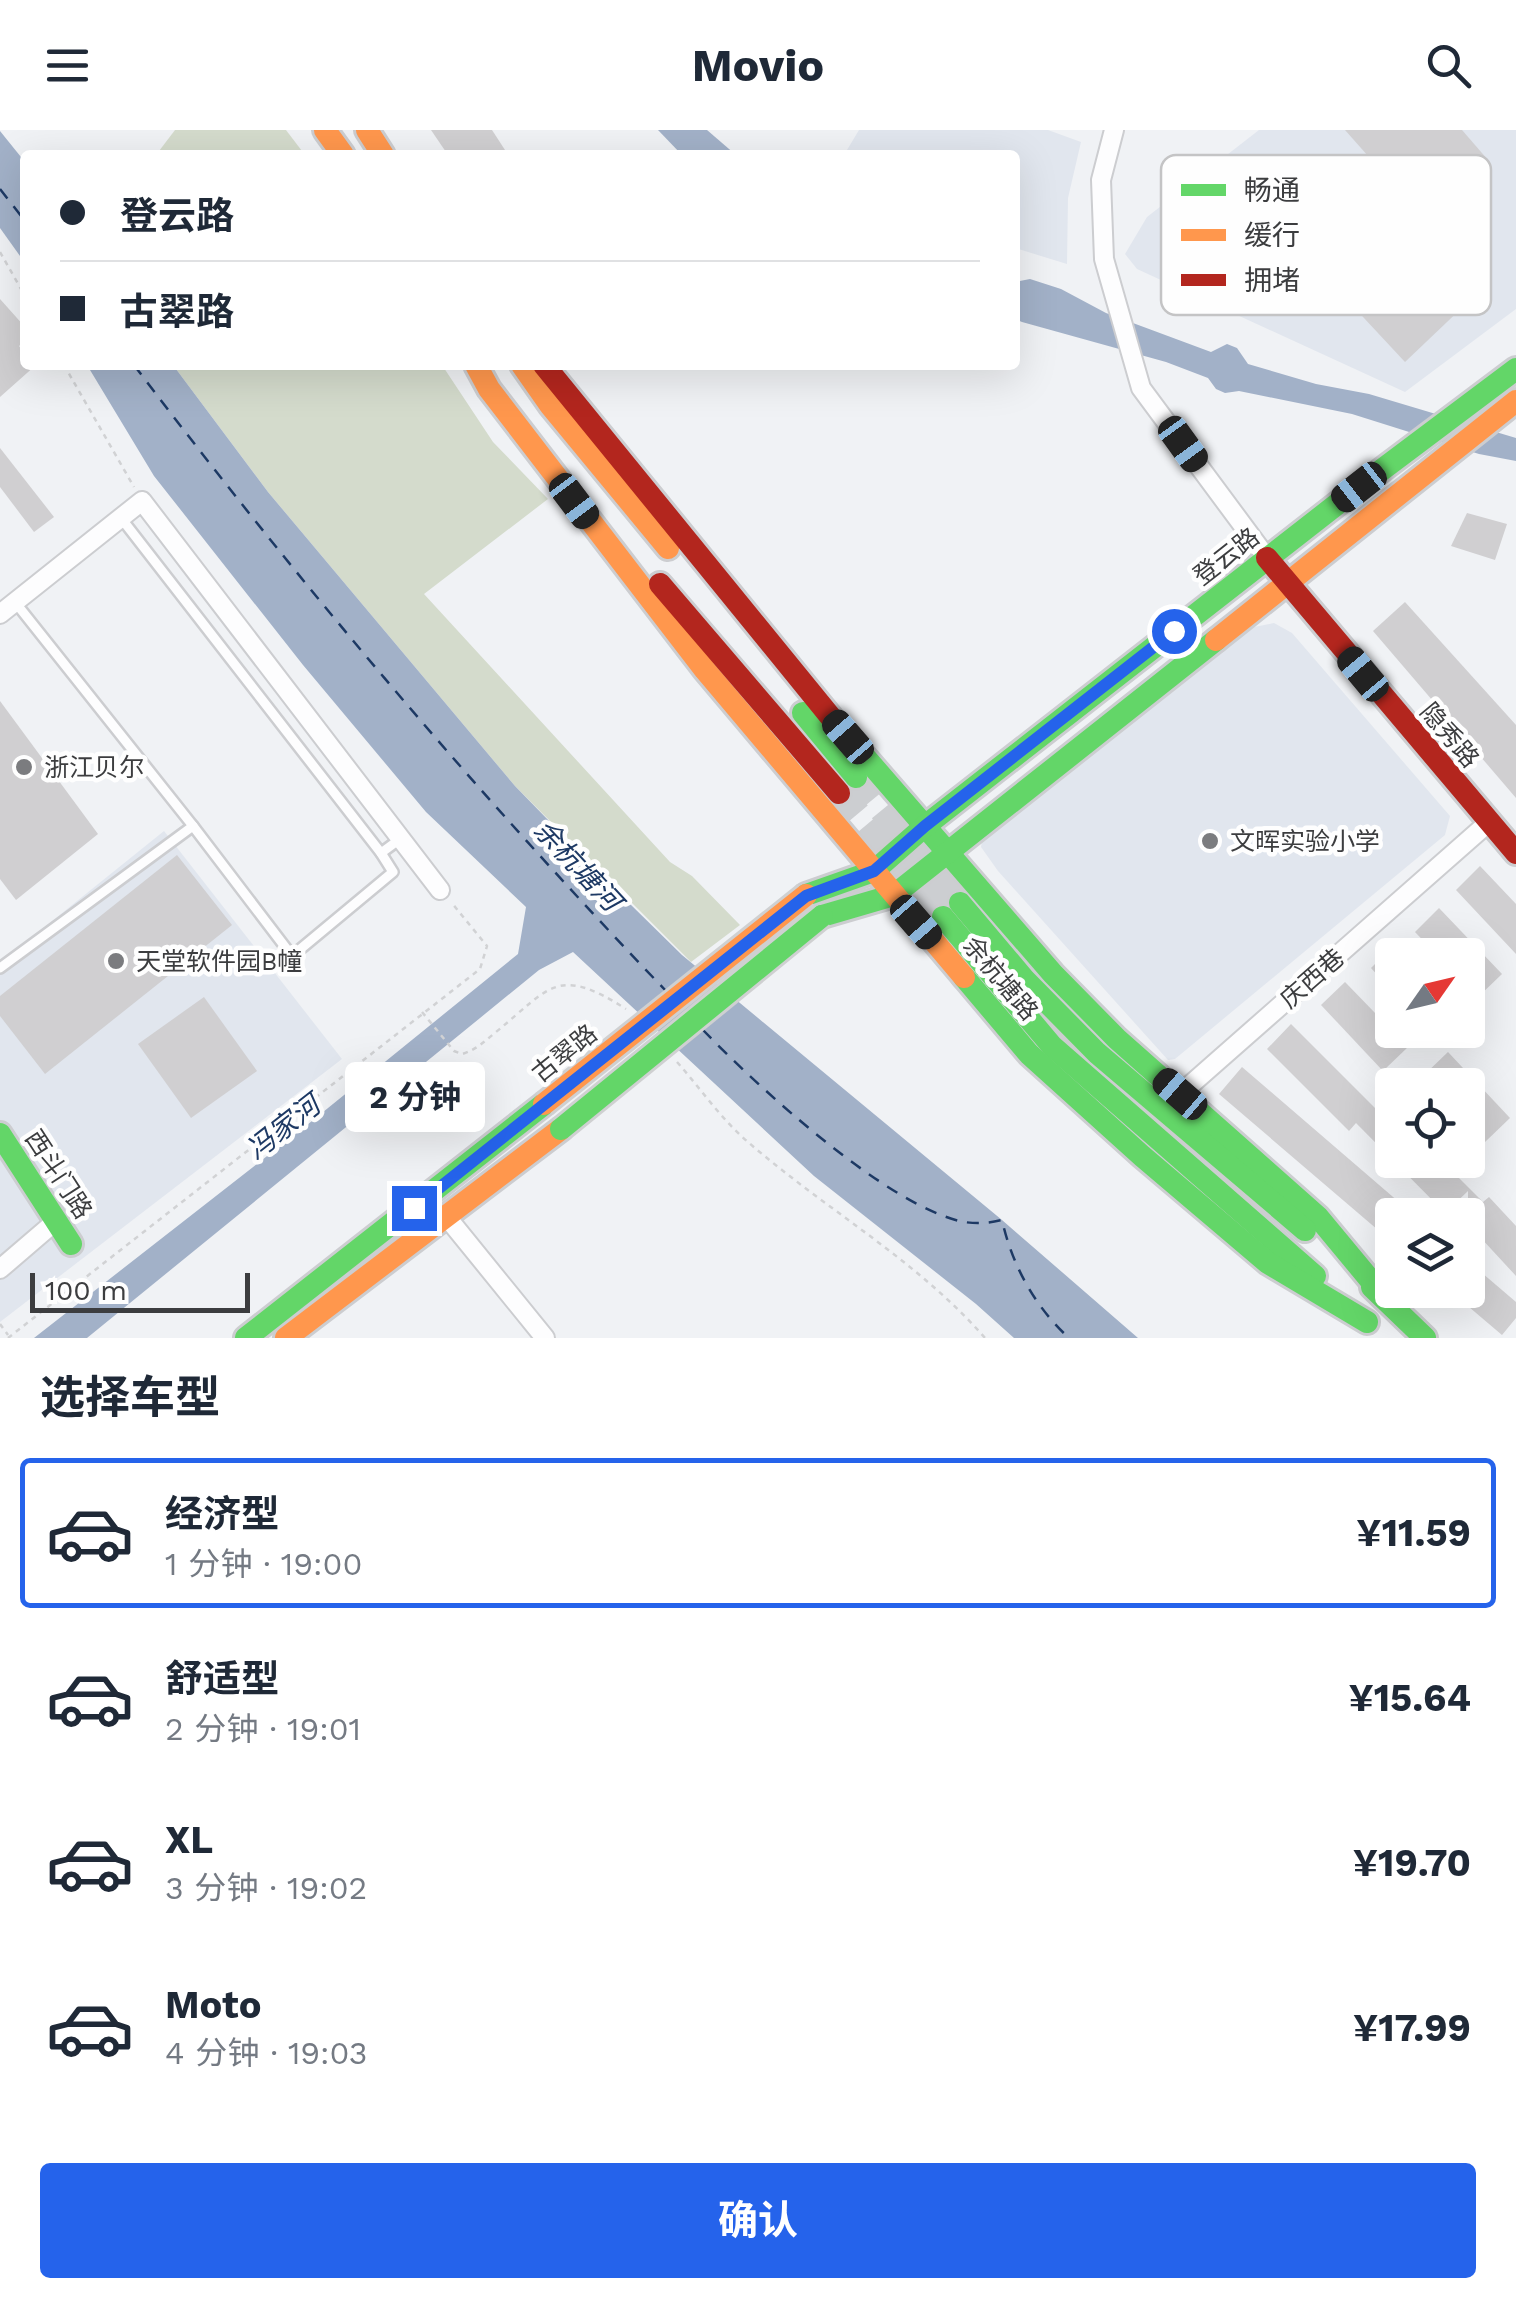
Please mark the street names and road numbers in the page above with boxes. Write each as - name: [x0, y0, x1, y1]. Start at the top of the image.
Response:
- street label: 登云路: [1188, 522, 1265, 591]
- street label: 隐秀路: [1414, 697, 1485, 773]
- street label: 余杭塘路: [957, 931, 1044, 1026]
- street label: 庆西巷: [1275, 943, 1350, 1014]
- street label: 古翠路: [526, 1019, 603, 1088]
- street label: 西斗门路: [19, 1124, 98, 1224]

